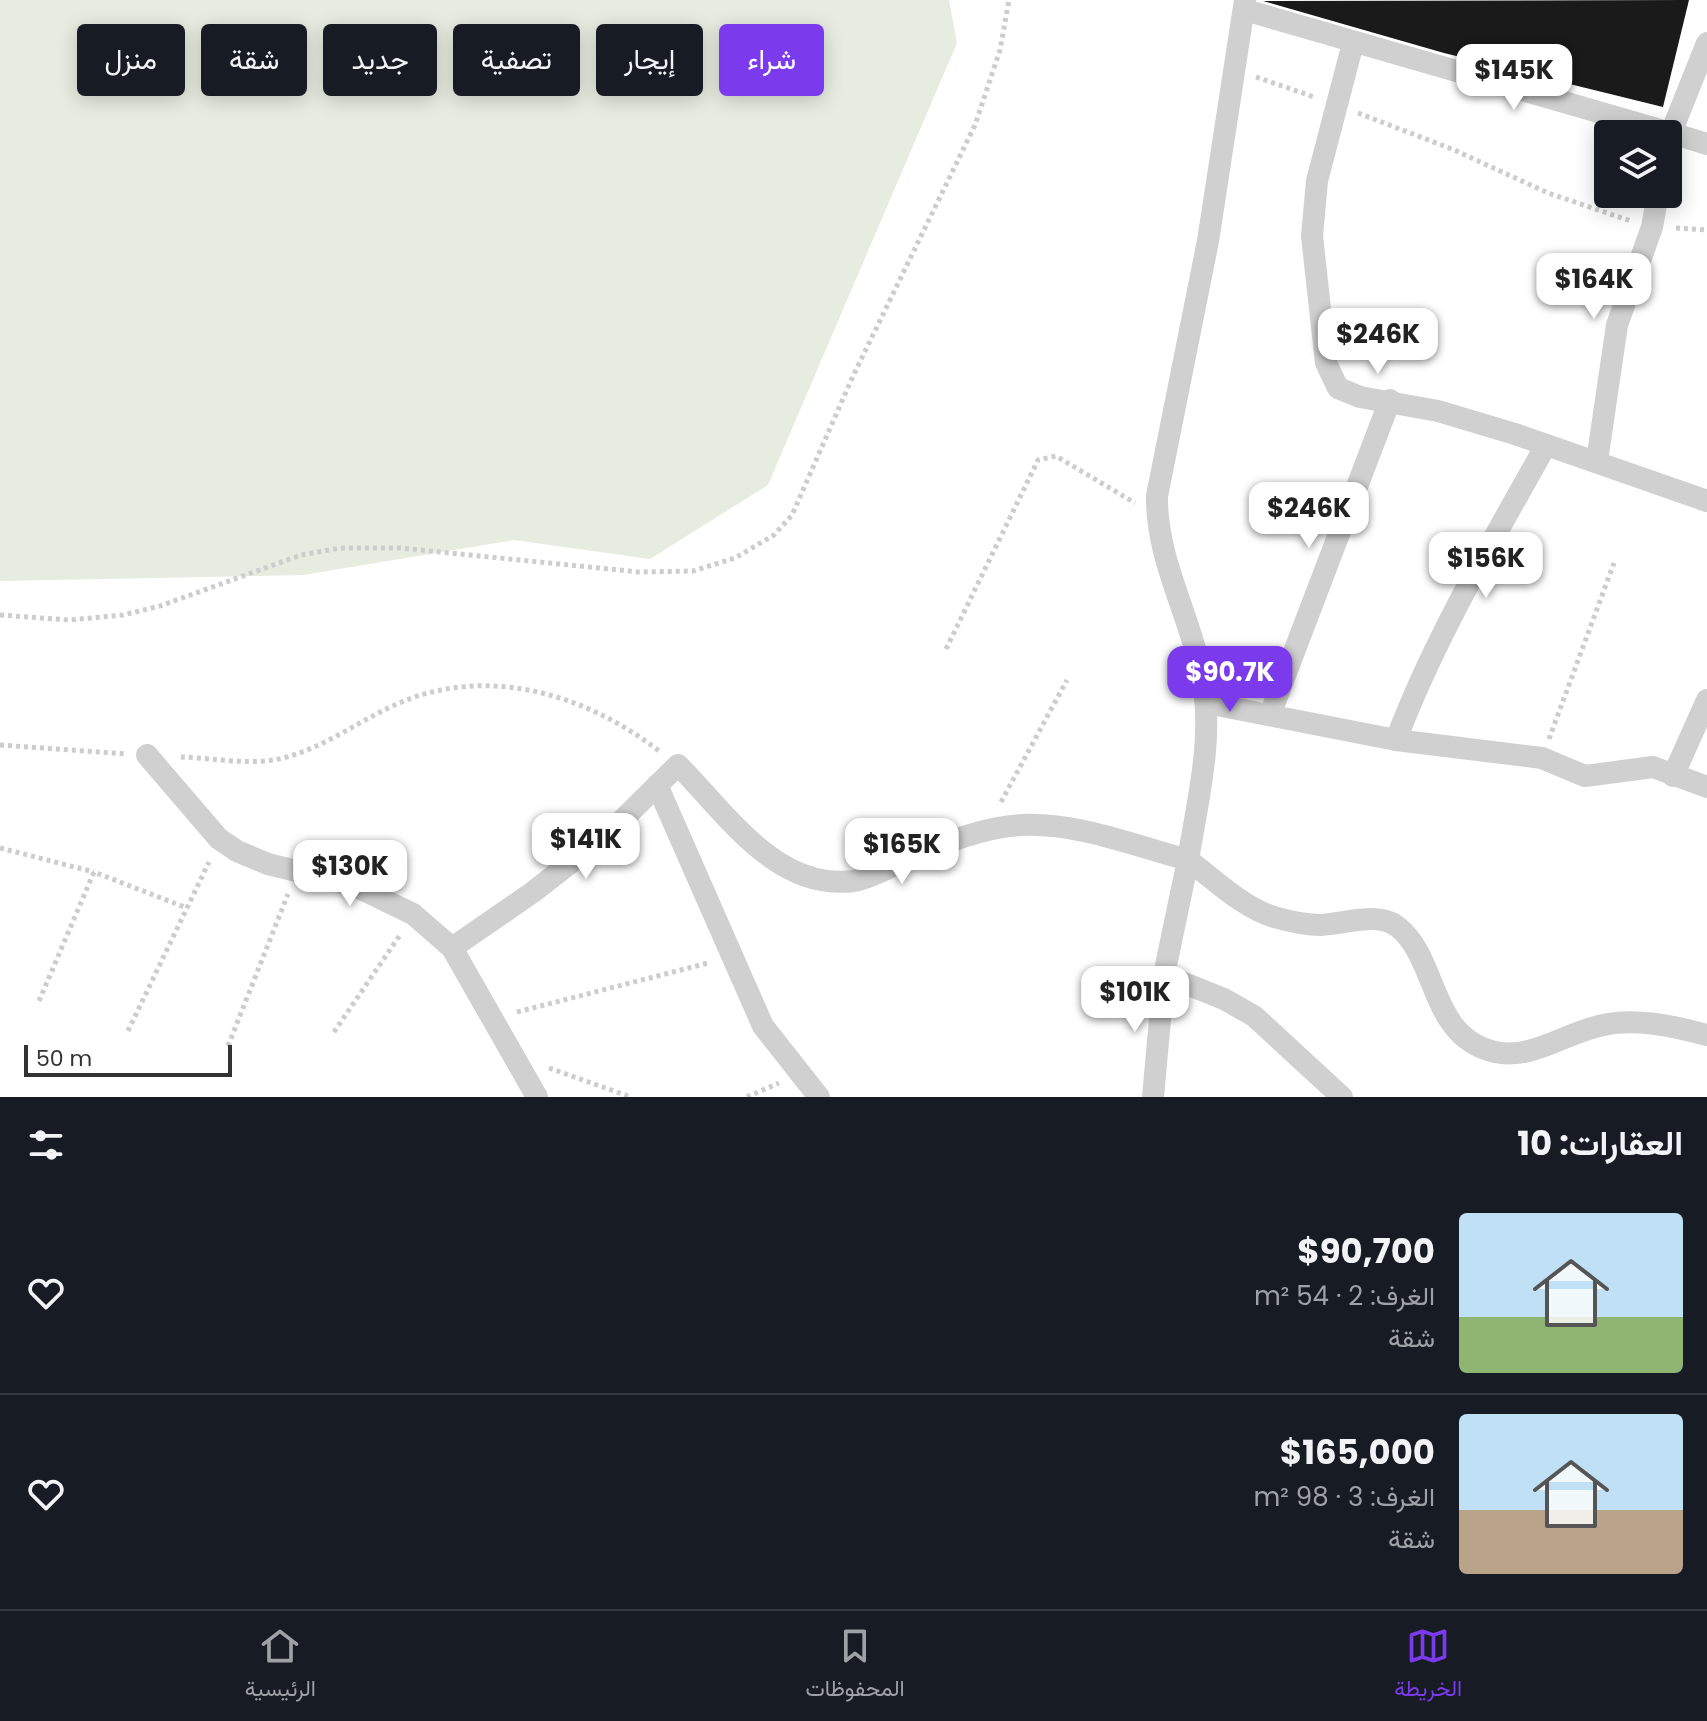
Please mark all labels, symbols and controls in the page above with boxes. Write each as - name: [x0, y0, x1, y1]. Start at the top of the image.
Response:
- chip: منزل: [77, 24, 185, 96]
- chip: شقة: [201, 24, 307, 96]
- chip: جديد: [323, 24, 437, 96]
- chip: تصفية: [453, 24, 580, 96]
- chip: إيجار: [596, 24, 703, 96]
- chip: شراء: [719, 24, 824, 96]
- pin: $145K: [1458, 44, 1570, 112]
- text: $145K: [1474, 52, 1554, 88]
- map controls: [1594, 120, 1682, 208]
- button: layers: [1594, 120, 1682, 208]
- pin: $164K: [1538, 253, 1650, 321]
- text: $164K: [1554, 261, 1634, 297]
- pin: $246K: [1322, 308, 1434, 376]
- text: $246K: [1336, 316, 1420, 352]
- pin: $246K: [1253, 482, 1365, 550]
- text: $246K: [1267, 490, 1351, 526]
- pin: $156K: [1430, 532, 1542, 600]
- text: $156K: [1447, 540, 1525, 576]
- pin: $90.7K: [1165, 646, 1295, 714]
- text: $90.7K: [1185, 654, 1275, 690]
- pin: $141K: [530, 813, 642, 881]
- pin: $165K: [846, 818, 958, 886]
- text: $141K: [550, 821, 622, 857]
- text: $165K: [863, 826, 941, 862]
- pin: $130K: [294, 840, 406, 908]
- text: $130K: [311, 848, 389, 884]
- pin: $101K: [1079, 966, 1191, 1034]
- text: $101K: [1099, 974, 1171, 1010]
- scale bar: [24, 1041, 232, 1077]
- text: 50 m: [36, 1043, 92, 1074]
- text: العقارات: 10: [1517, 1119, 1683, 1167]
- icon: filters: [24, 1123, 68, 1167]
- text: $90,700: [1297, 1227, 1435, 1275]
- icon: home: [1523, 1245, 1619, 1341]
- icon: heart: [24, 1271, 68, 1315]
- text: الغرف: 2 · 54 m²: [1254, 1278, 1435, 1314]
- text: شقة: [1388, 1320, 1435, 1356]
- text: $165,000: [1280, 1428, 1435, 1476]
- icon: home: [1523, 1446, 1619, 1542]
- icon: heart: [24, 1472, 68, 1516]
- text: الغرف: 3 · 98 m²: [1253, 1479, 1435, 1515]
- text: شقة: [1388, 1521, 1435, 1557]
- tab: الرئيسية: [245, 1624, 316, 1708]
- tab: المحفوظات: [806, 1624, 905, 1708]
- tab: الخريطة: [1394, 1624, 1462, 1708]

